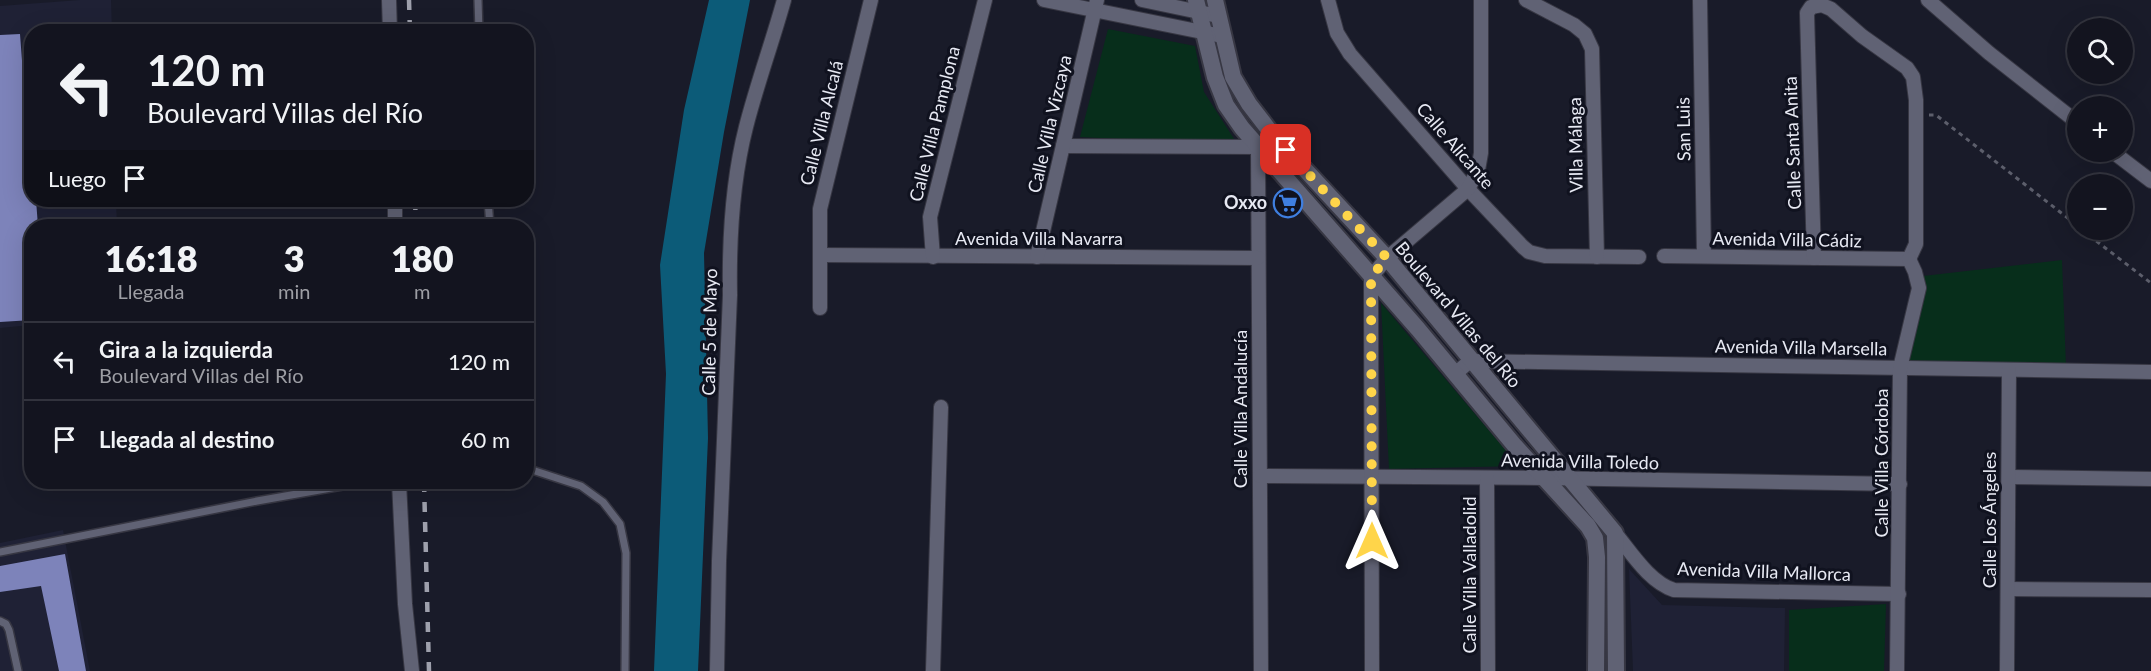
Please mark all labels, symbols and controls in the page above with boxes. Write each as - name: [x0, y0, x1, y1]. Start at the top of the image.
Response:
- map controls: [2067, 18, 2133, 240]
- button: search: [2067, 18, 2133, 84]
- street label: Calle Villa Pamplona: [904, 44, 964, 204]
- text: 120 m: [147, 45, 265, 95]
- icon: left: [48, 48, 126, 126]
- street label: Calle Villa Vizcaya: [1022, 53, 1076, 195]
- street label: Calle Villa Alcalá: [795, 58, 847, 188]
- street label: Calle Santa Anita: [1779, 76, 1805, 210]
- text: Boulevard Villas del Río: [147, 96, 423, 129]
- button: +: [2067, 96, 2133, 162]
- street label: Villa Málaga: [1563, 97, 1587, 193]
- street label: San Luis: [1671, 97, 1695, 161]
- street label: Calle Alicante: [1412, 98, 1499, 193]
- pin: [1260, 124, 1311, 175]
- icon: arrive: [1269, 133, 1302, 166]
- icon: arrive: [118, 162, 151, 195]
- text: Luego: [48, 165, 106, 192]
- button: −: [2067, 174, 2133, 240]
- supermarket icon: Oxxo: [1272, 187, 1304, 219]
- place label: Oxxo: [1224, 191, 1267, 213]
- street label: Avenida Villa Navarra: [955, 227, 1123, 249]
- street label: Avenida Villa Cádiz: [1712, 227, 1862, 251]
- text: 16:18: [104, 236, 198, 280]
- text: 3: [284, 236, 305, 280]
- text: 180: [391, 236, 454, 280]
- street label: Boulevard Villas del Río: [1391, 237, 1526, 392]
- street label: Calle 5 de Mayo: [697, 268, 721, 396]
- text: Llegada: [117, 279, 185, 303]
- text: min: [278, 279, 310, 303]
- text: m: [414, 279, 430, 303]
- street label: Calle Villa Andalucía: [1229, 330, 1251, 488]
- street label: Avenida Villa Marsella: [1715, 334, 1887, 360]
- text: Gira a la izquierda: [99, 336, 273, 363]
- icon: left: [48, 345, 81, 378]
- text: 120 m: [448, 348, 510, 375]
- text: Boulevard Villas del Río: [99, 363, 304, 387]
- street label: Calle Villa Córdoba: [1870, 388, 1892, 538]
- icon: arrive: [48, 423, 81, 456]
- text: Llegada al destino: [99, 426, 275, 453]
- text: 60 m: [461, 426, 510, 453]
- street label: Avenida Villa Toledo: [1501, 449, 1659, 473]
- street label: Calle Los Ángeles: [1978, 451, 2000, 588]
- street label: Calle Villa Valladolid: [1458, 496, 1480, 654]
- position arrow: [1340, 509, 1404, 573]
- street label: Avenida Villa Mallorca: [1677, 557, 1851, 585]

